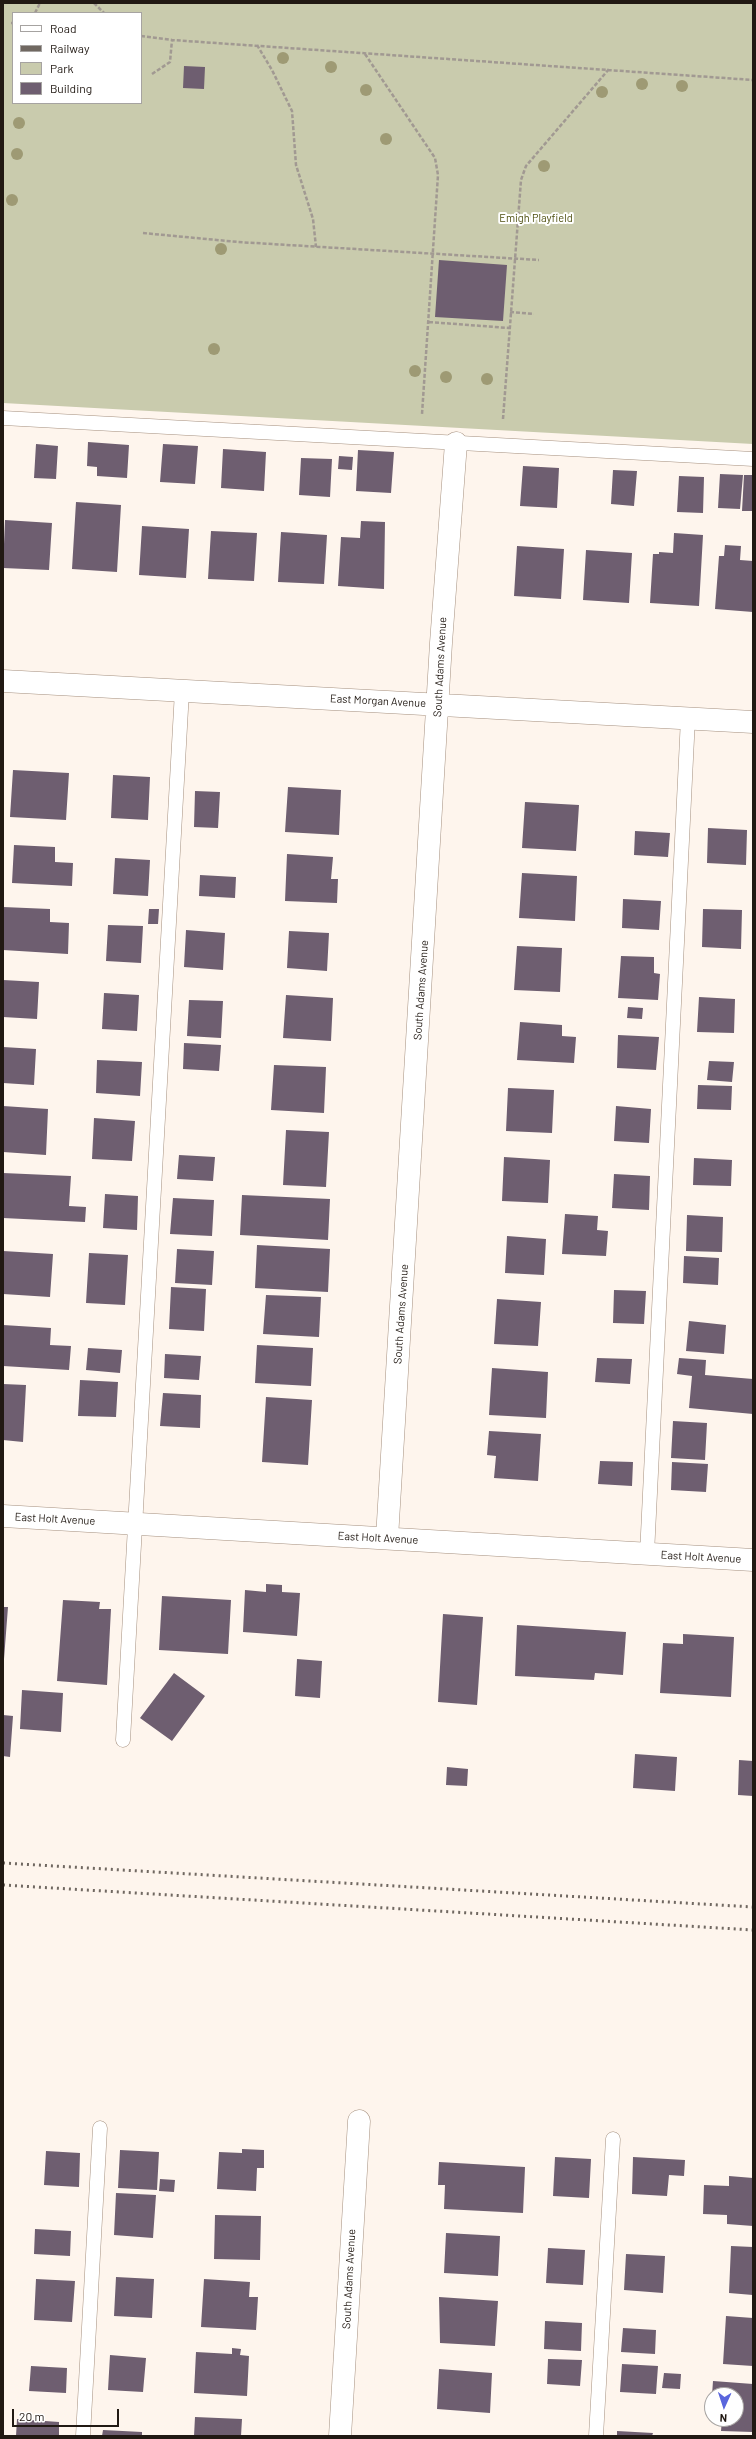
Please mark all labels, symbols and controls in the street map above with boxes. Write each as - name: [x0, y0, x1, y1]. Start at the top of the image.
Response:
- legend: [12, 12, 142, 104]
- text: Road: [50, 21, 77, 35]
- text: Railway: [50, 41, 89, 55]
- text: Park: [50, 61, 74, 75]
- text: Building: [50, 81, 92, 95]
- park label: Emigh Playfield: [499, 211, 573, 225]
- street label: South Adams Avenue: [431, 617, 449, 717]
- street label: East Morgan Avenue: [330, 692, 426, 710]
- street label: South Adams Avenue: [411, 940, 431, 1040]
- street label: South Adams Avenue: [391, 1264, 411, 1364]
- street label: East Holt Avenue: [14, 1510, 96, 1528]
- street label: East Holt Avenue: [337, 1529, 419, 1547]
- street label: East Holt Avenue: [660, 1548, 742, 1566]
- street label: South Adams Avenue: [340, 2229, 358, 2329]
- north arrow: [704, 2387, 744, 2427]
- scale bar: [14, 2401, 121, 2427]
- text: 20 m: [19, 2409, 45, 2423]
- text: N: [719, 2412, 727, 2425]

